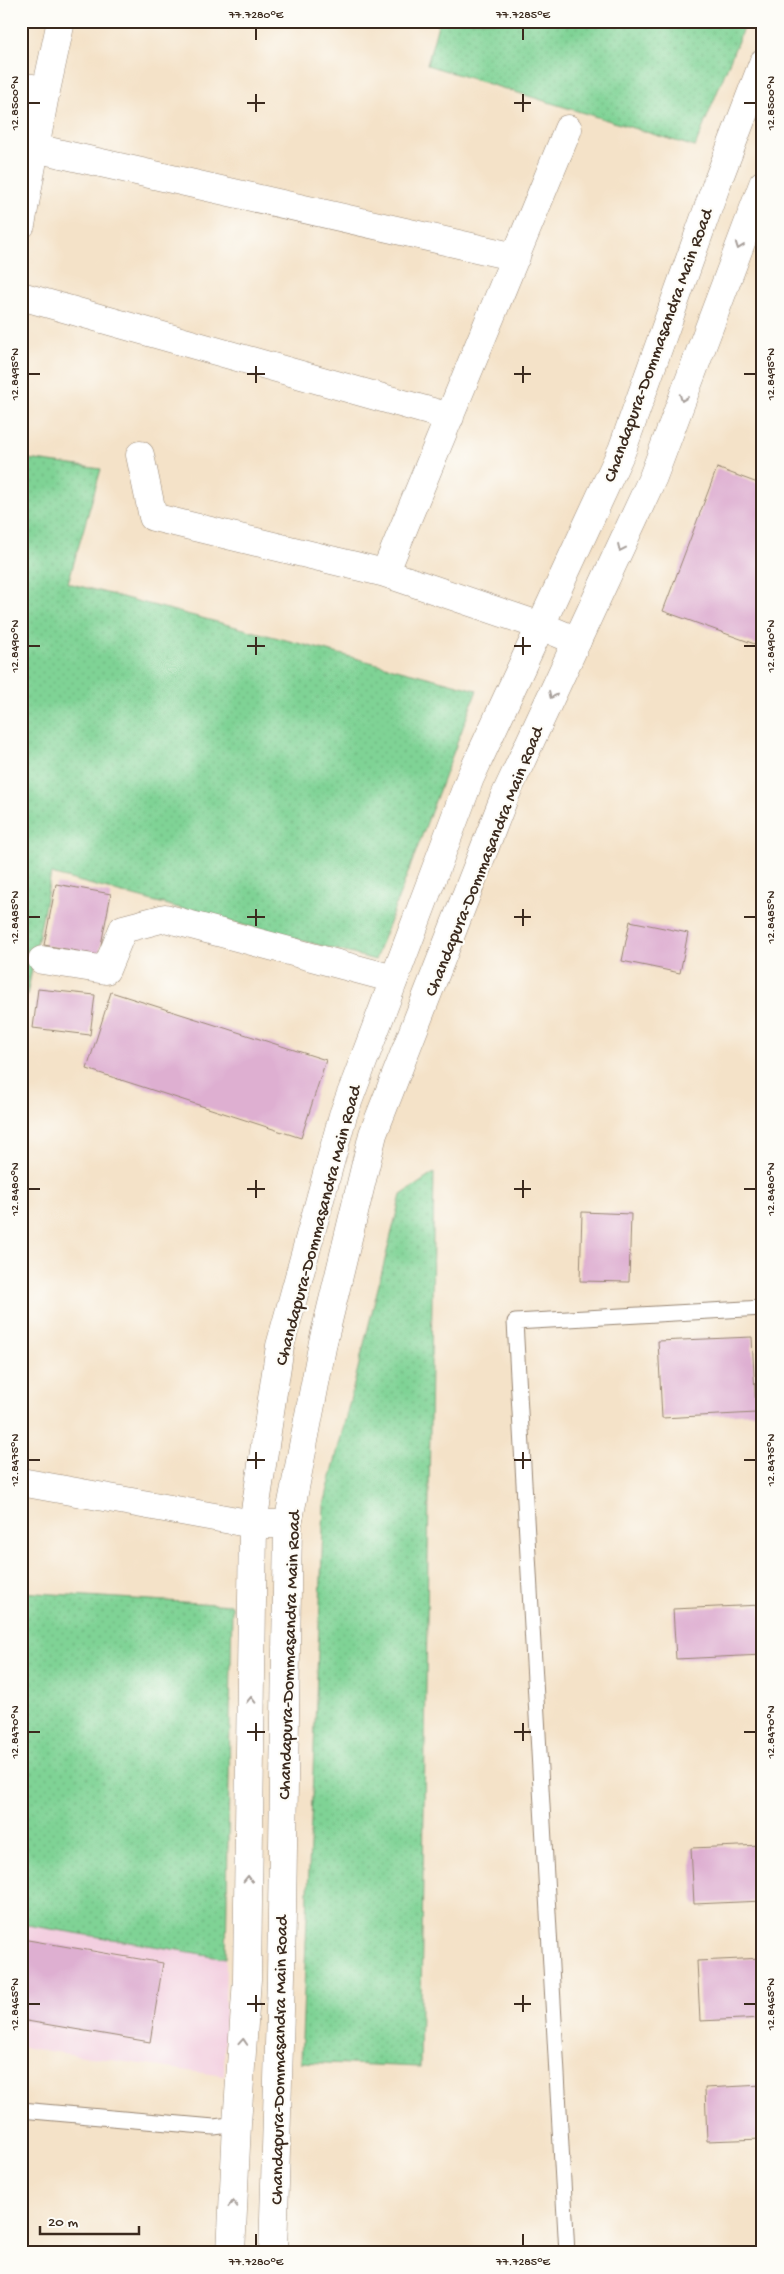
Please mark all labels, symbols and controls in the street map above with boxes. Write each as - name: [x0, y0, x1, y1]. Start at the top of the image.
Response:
- text: 77.7280°E: [228, 9, 284, 23]
- text: 77.7285°E: [495, 9, 551, 23]
- text: 12.8500°N: [9, 76, 23, 131]
- text: 12.8500°N: [765, 76, 779, 131]
- street label: Chandapura-Dommasandra Main Road: [600, 205, 719, 485]
- one-way arrow: [735, 241, 745, 249]
- text: 12.8495°N: [9, 348, 23, 401]
- text: 12.8495°N: [765, 348, 779, 401]
- one-way arrow: [679, 393, 689, 402]
- one-way arrow: [616, 543, 627, 552]
- text: 12.8490°N: [9, 619, 23, 673]
- text: 12.8490°N: [765, 619, 779, 673]
- one-way arrow: [548, 690, 558, 699]
- street label: Chandapura-Dommasandra Main Road: [421, 723, 550, 1000]
- text: 12.8485°N: [9, 890, 23, 944]
- text: 12.8485°N: [765, 890, 779, 944]
- street label: Chandapura-Dommasandra Main Road: [272, 1082, 367, 1368]
- text: 12.8480°N: [9, 1162, 23, 1217]
- text: 12.8480°N: [765, 1162, 779, 1217]
- text: 12.8475°N: [9, 1434, 23, 1487]
- text: 12.8475°N: [765, 1434, 779, 1487]
- street label: Chandapura-Dommasandra Main Road: [275, 1509, 306, 1800]
- one-way arrow: [246, 1695, 256, 1703]
- text: 12.8470°N: [9, 1705, 23, 1760]
- text: 12.8470°N: [765, 1705, 779, 1760]
- one-way arrow: [243, 1875, 254, 1883]
- street label: Chandapura-Dommasandra Main Road: [267, 1914, 294, 2205]
- text: 12.8465°N: [9, 1978, 23, 2031]
- text: 12.8465°N: [765, 1978, 779, 2031]
- one-way arrow: [237, 2038, 248, 2046]
- one-way arrow: [228, 2200, 239, 2208]
- scale bar: [40, 2204, 139, 2236]
- text: 20 m: [48, 2214, 78, 2232]
- text: 77.7280°E: [228, 2256, 284, 2270]
- text: 77.7285°E: [495, 2256, 551, 2270]

